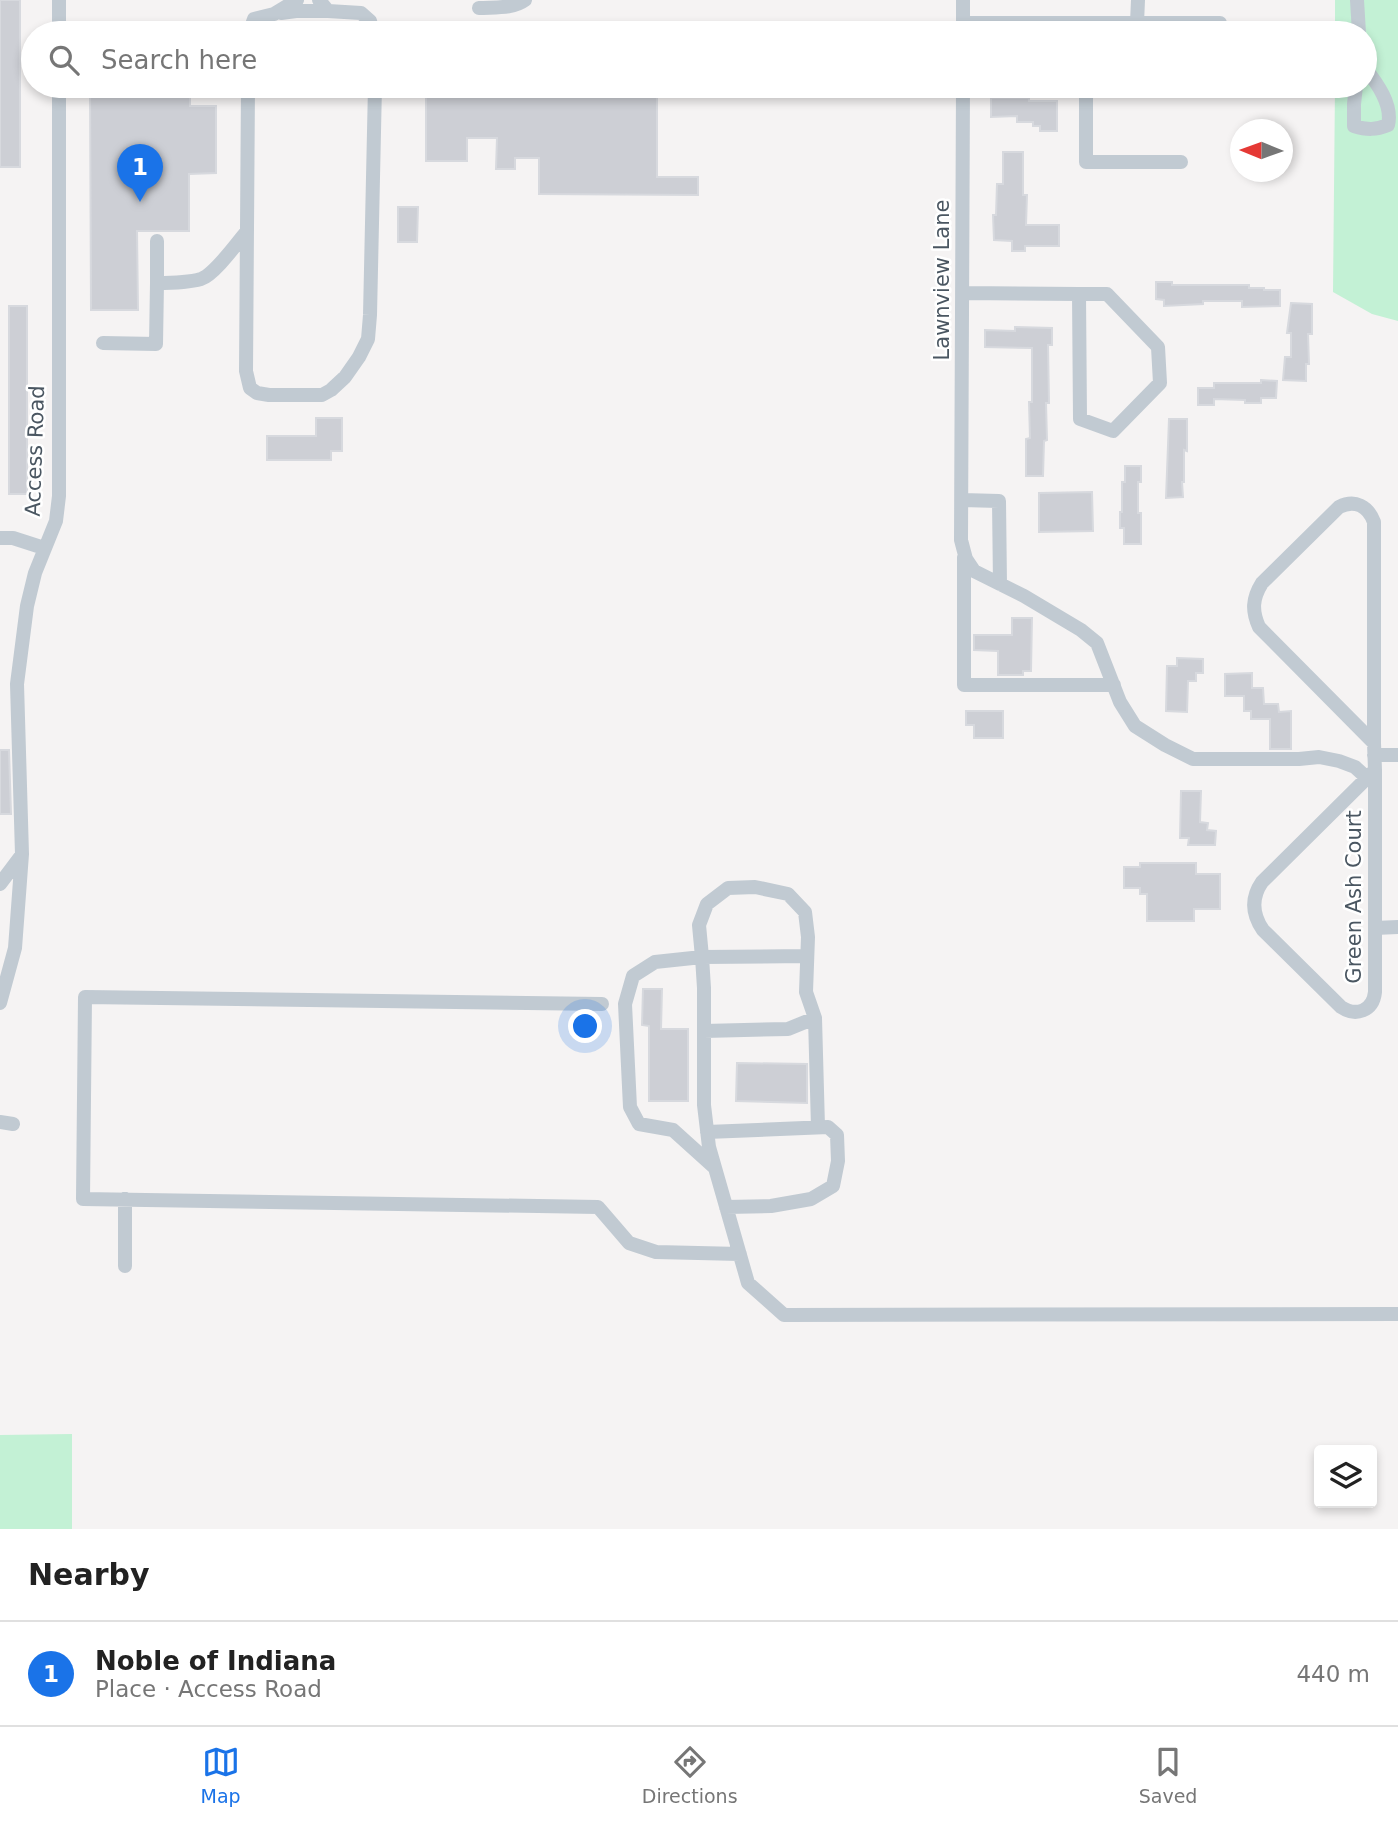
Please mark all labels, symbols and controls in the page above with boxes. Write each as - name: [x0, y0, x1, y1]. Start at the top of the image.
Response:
- search box: [21, 21, 1377, 98]
- icon: search: [45, 41, 83, 79]
- text: Search here: [101, 45, 257, 75]
- north arrow: [1230, 119, 1293, 182]
- pin: 1: [117, 144, 163, 202]
- street label: Lawnview Lane: [930, 200, 954, 360]
- street label: Access Road: [21, 385, 49, 517]
- street label: Green Ash Court: [1342, 810, 1366, 984]
- your location: [568, 1009, 602, 1043]
- map controls: [1314, 1445, 1377, 1508]
- button: layers: [1314, 1445, 1377, 1508]
- text: Nearby: [28, 1557, 150, 1592]
- text: Noble of Indiana: [95, 1646, 336, 1676]
- text: 1: [43, 1661, 59, 1687]
- text: 440 m: [1296, 1661, 1370, 1687]
- text: Place · Access Road: [95, 1676, 322, 1702]
- tab: Map: [201, 1743, 241, 1807]
- tab: Directions: [642, 1743, 738, 1807]
- tab: Saved: [1139, 1743, 1197, 1807]

